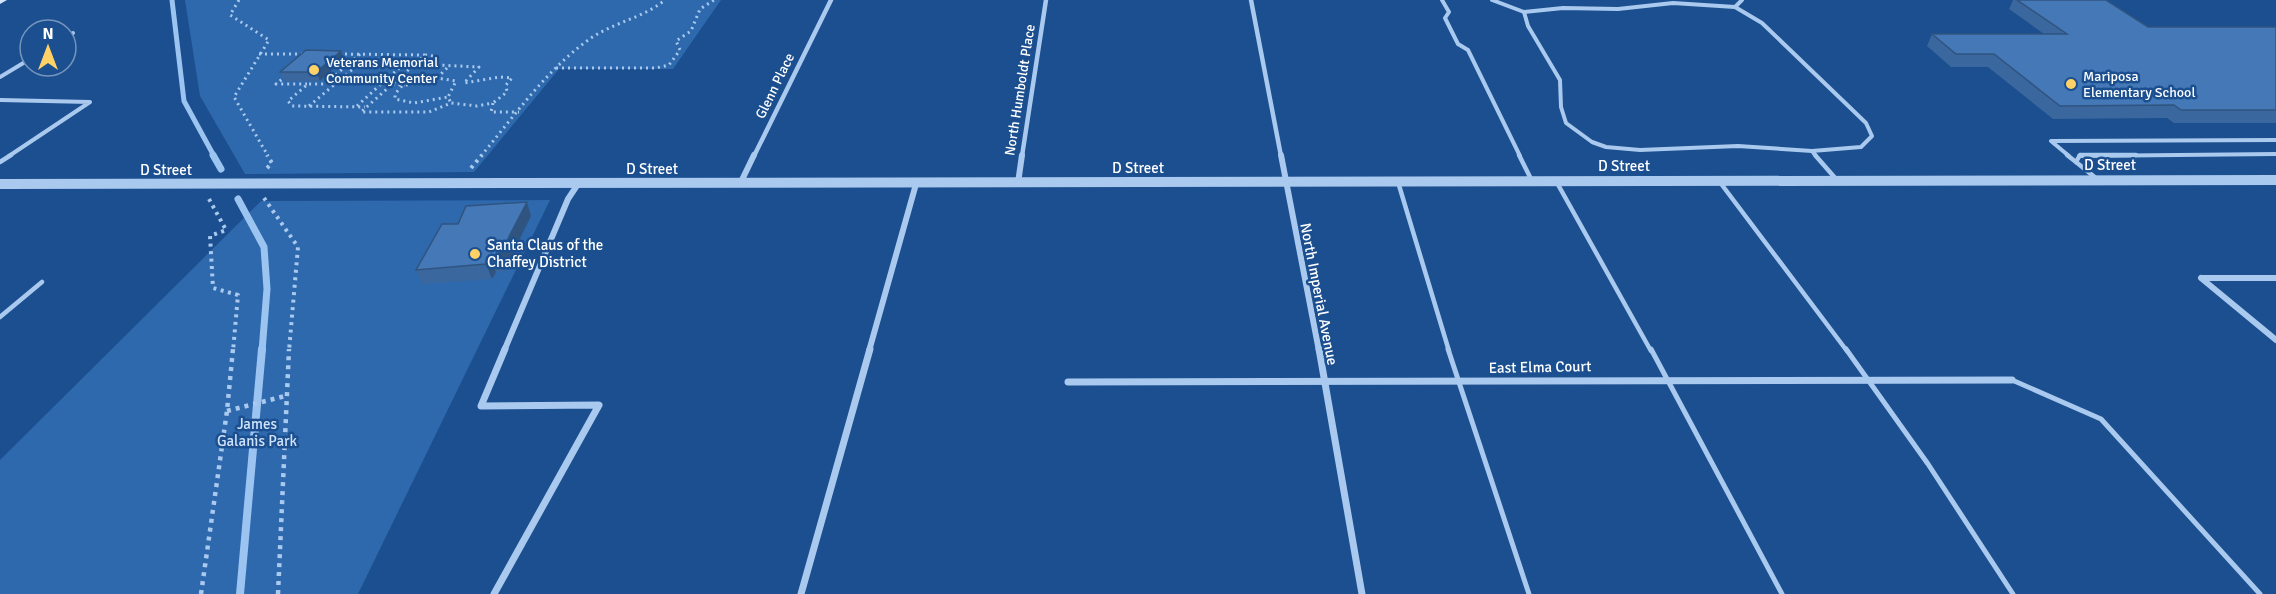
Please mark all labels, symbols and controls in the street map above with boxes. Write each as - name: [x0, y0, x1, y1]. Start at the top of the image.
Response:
- north arrow: [18, 18, 78, 78]
- street label: North Humboldt Place: [1001, 23, 1039, 157]
- text: N: [42, 24, 54, 44]
- street label: Glenn Place: [752, 50, 798, 122]
- place label: Veterans Memorial Community Center: [326, 54, 438, 87]
- marker: Veterans Memorial Community Center: [307, 63, 321, 77]
- place label: Mariposa Elementary School: [2083, 68, 2196, 101]
- marker: Mariposa Elementary School: [2064, 77, 2078, 91]
- street label: D Street: [2084, 156, 2136, 174]
- street label: D Street: [1598, 157, 1650, 175]
- street label: D Street: [1112, 159, 1164, 177]
- street label: D Street: [626, 160, 678, 178]
- street label: D Street: [140, 161, 192, 179]
- street label: North Imperial Avenue: [1296, 221, 1342, 367]
- place label: Santa Claus of the Chaffey District: [487, 236, 603, 271]
- marker: Santa Claus of the Chaffey District: [468, 247, 482, 261]
- street label: East Elma Court: [1488, 357, 1592, 377]
- park label: James Galanis Park: [217, 415, 298, 450]

